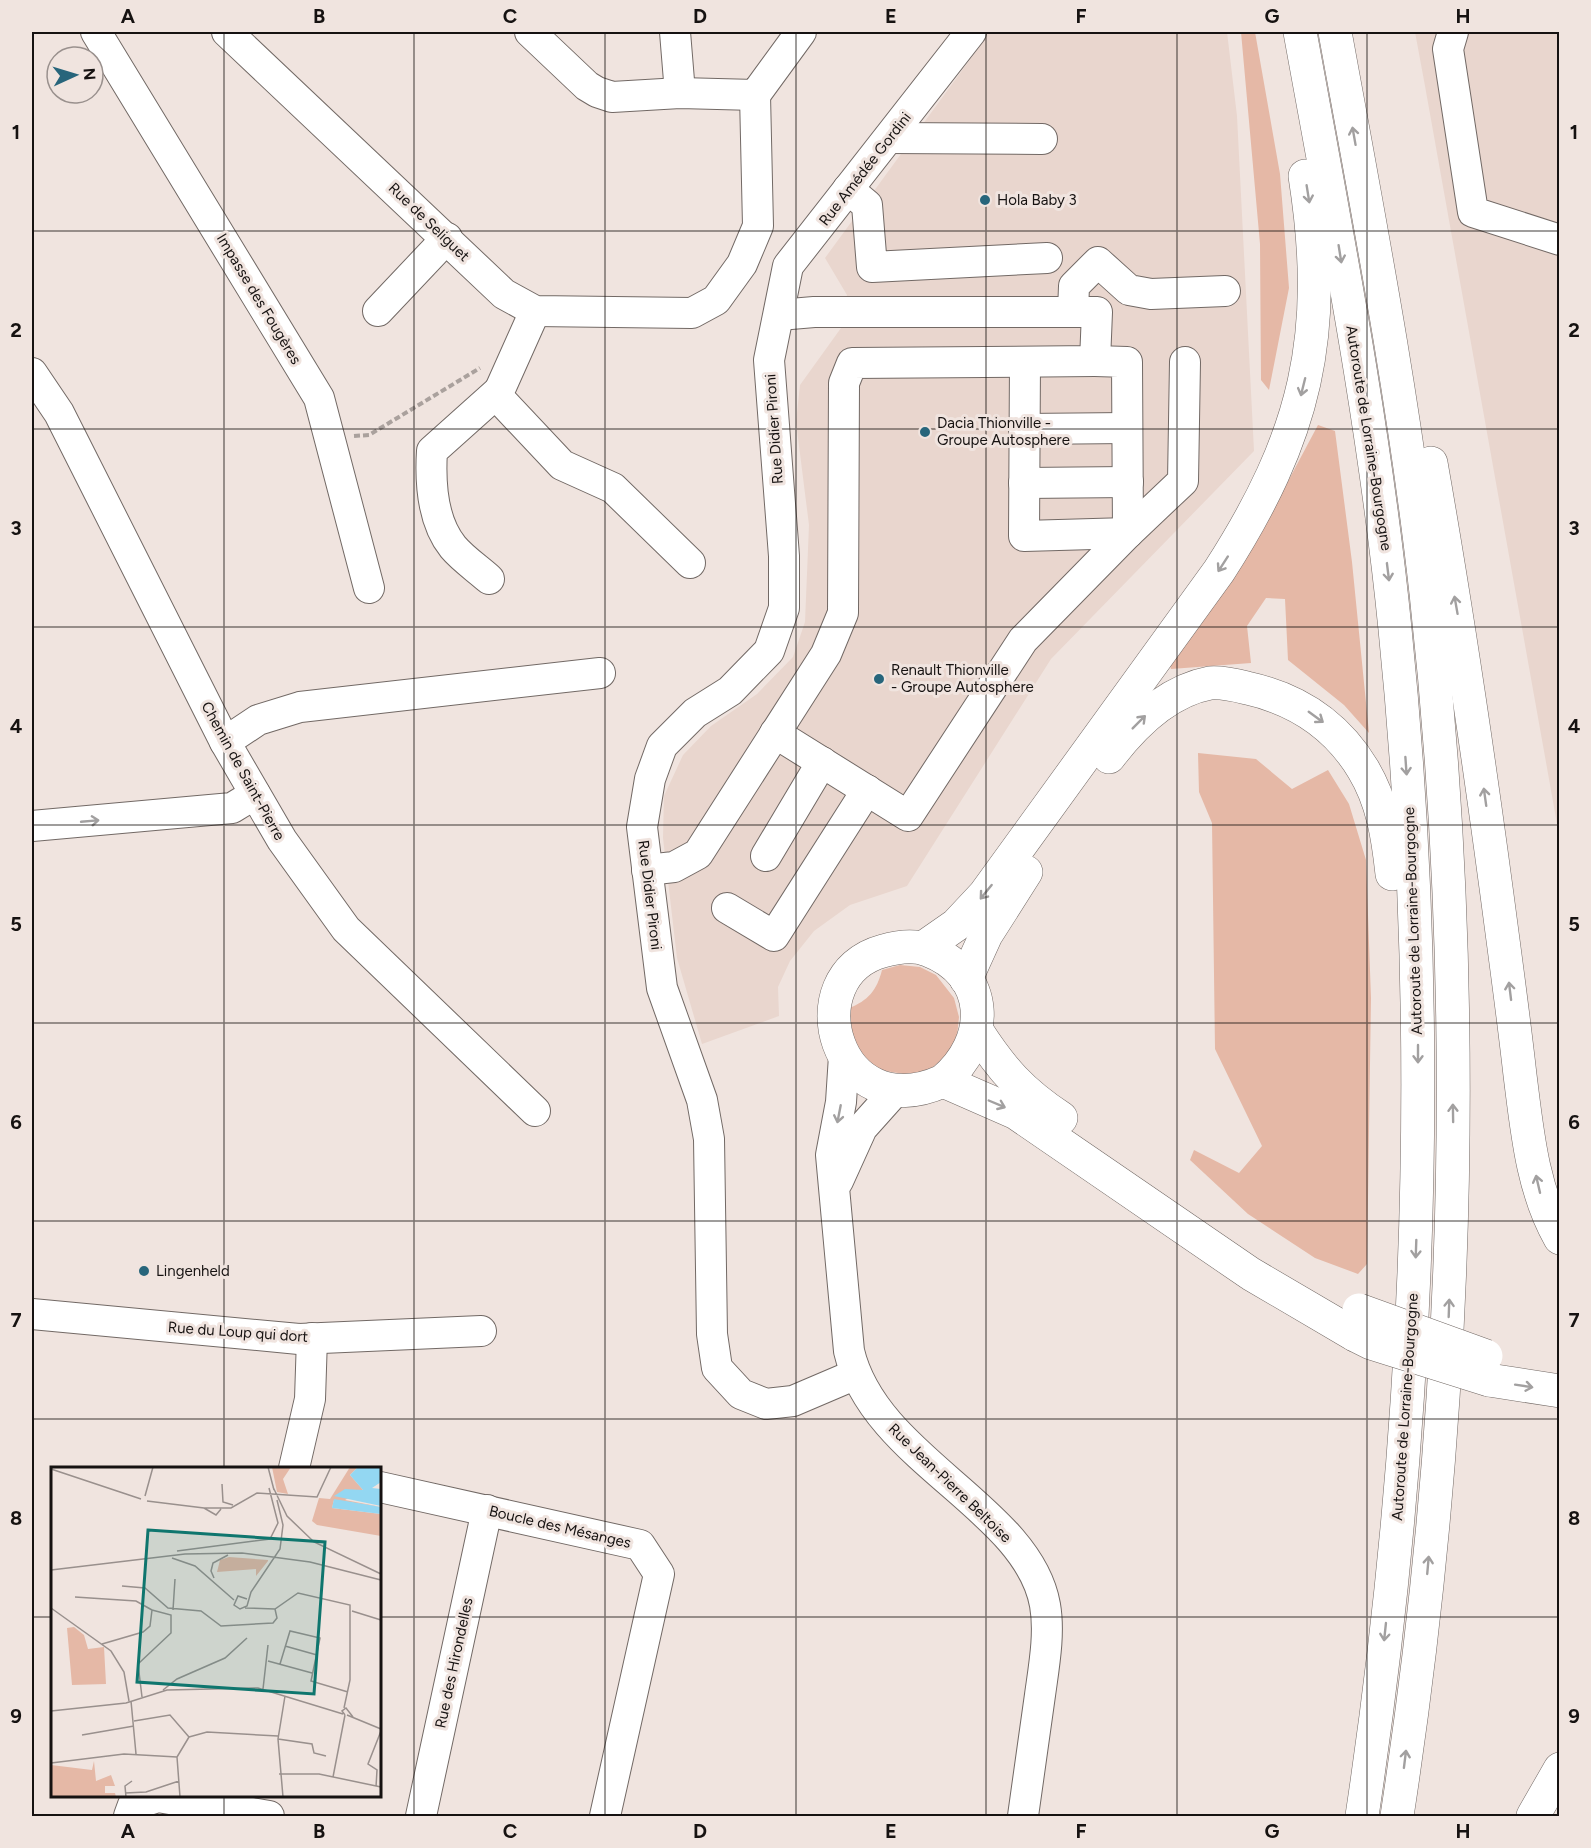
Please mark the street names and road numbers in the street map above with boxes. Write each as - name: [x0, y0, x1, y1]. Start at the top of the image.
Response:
- street label: Rue Amédée Gordini: [815, 109, 915, 229]
- street label: Rue de Seliguet: [385, 179, 473, 265]
- street label: Impasse des Fougères: [213, 230, 305, 368]
- street label: Autoroute de Lorraine-Bourgogne: [1342, 324, 1396, 552]
- street label: Rue Didier Pironi: [761, 373, 787, 485]
- street label: Chemin de Saint-Pierre: [197, 699, 289, 843]
- street label: Autoroute de Lorraine-Bourgogne: [1400, 807, 1426, 1035]
- street label: Rue Didier Pironi: [634, 839, 666, 951]
- street label: Autoroute de Lorraine-Bourgogne: [1388, 1293, 1422, 1521]
- street label: Rue du Loup qui dort: [167, 1318, 309, 1346]
- street label: Rue Jean-Pierre Beltoise: [885, 1420, 1015, 1546]
- street label: Boucle des Mésanges: [487, 1502, 633, 1552]
- street label: Rue des Hirondelles: [431, 1596, 477, 1730]

